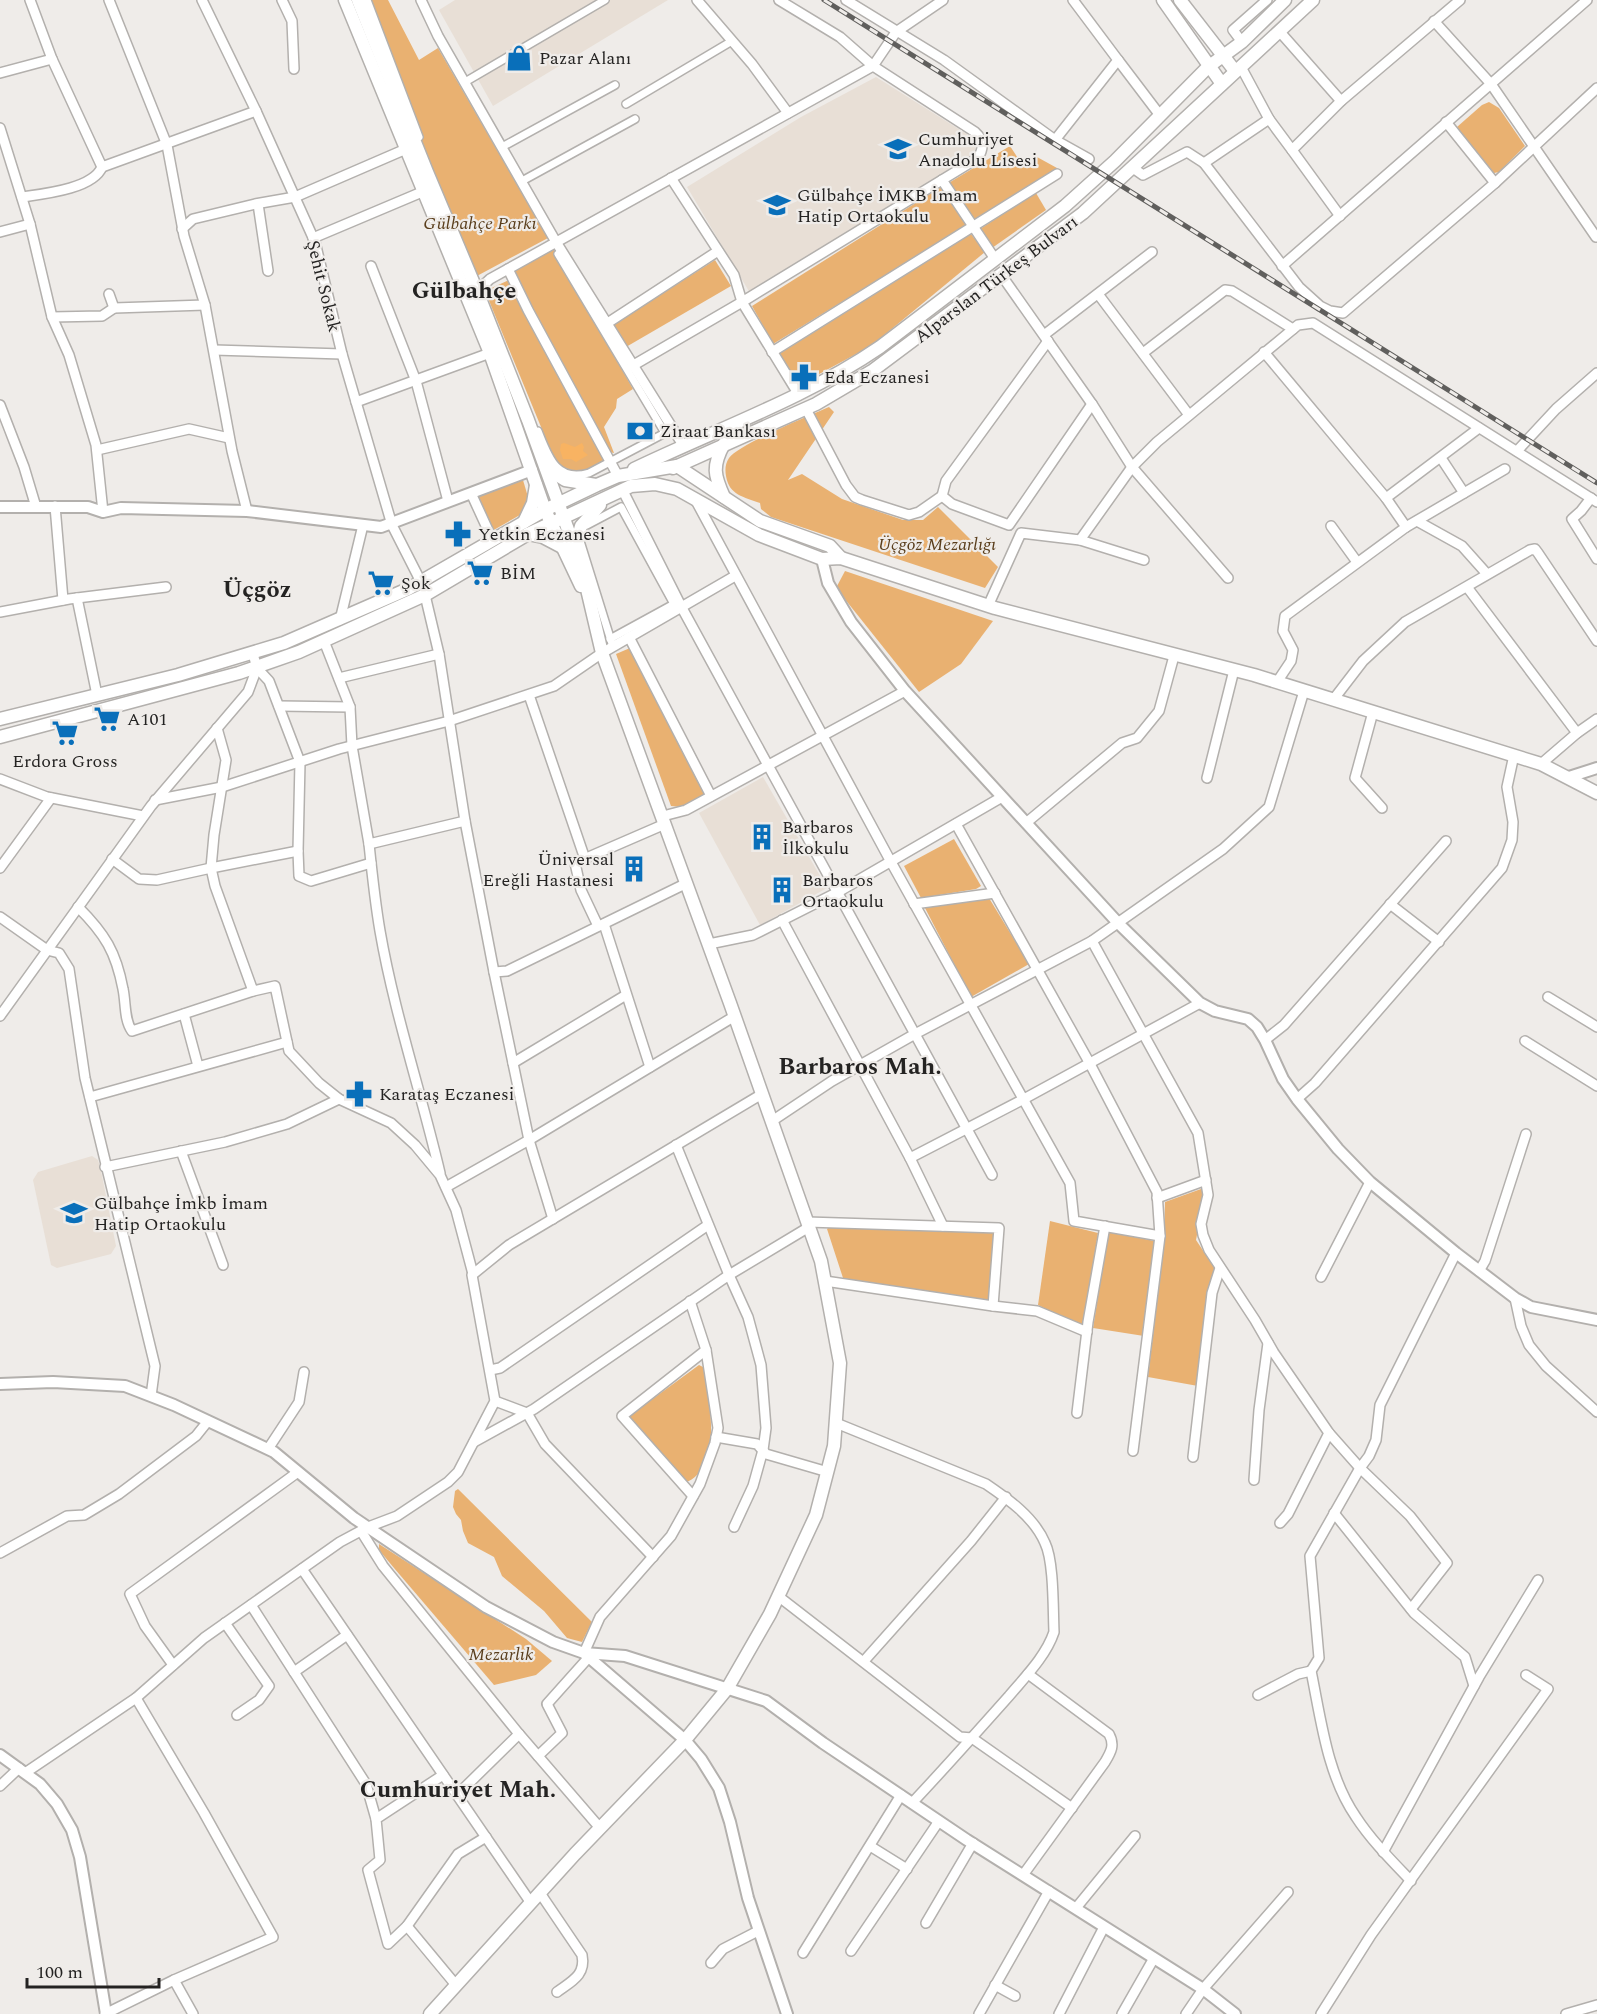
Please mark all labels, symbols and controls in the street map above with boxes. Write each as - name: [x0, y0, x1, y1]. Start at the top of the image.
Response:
- shop icon: Pazar Alanı: [504, 43, 534, 73]
- place label: Pazar Alanı: [539, 45, 631, 72]
- place label: Cumhuriyet Anadolu Lisesi: [918, 126, 1037, 174]
- school or university icon: Cumhuriyet Anadolu Lisesi: [883, 134, 913, 164]
- place label: Gülbahçe İMKB İmam Hatip Ortaokulu: [797, 182, 978, 230]
- school or university icon: Gülbahçe İMKB İmam Hatip Ortaokulu: [762, 190, 792, 220]
- street label: Alparslan Türkeş Bulvarı: [909, 209, 1084, 350]
- park label: Gülbahçe Parkı: [423, 210, 537, 237]
- street label: Şehit Sokak: [299, 237, 348, 335]
- district label: Gülbahçe: [412, 273, 516, 309]
- pharmacy icon: Eda Eczanesi: [789, 362, 819, 392]
- place label: Eda Eczanesi: [824, 364, 930, 391]
- bank icon: Ziraat Bankası: [625, 416, 655, 446]
- place label: Ziraat Bankası: [660, 418, 776, 445]
- pharmacy icon: Yetkin Eczanesi: [443, 519, 473, 549]
- place label: Yetkin Eczanesi: [478, 521, 605, 548]
- park label: Üçgöz Mezarlığı: [878, 531, 996, 558]
- supermarket icon: BİM: [465, 558, 495, 588]
- place label: BİM: [500, 560, 536, 587]
- supermarket icon: Şok: [366, 568, 396, 598]
- place label: Şok: [401, 570, 431, 597]
- district label: Üçgöz: [223, 572, 291, 608]
- supermarket icon: A101: [92, 704, 122, 734]
- place label: A101: [127, 706, 168, 733]
- supermarket icon: Erdora Gross: [50, 718, 80, 748]
- place label: Erdora Gross: [12, 748, 118, 775]
- place label: Barbaros İlkokulu: [782, 814, 853, 862]
- building icon: Barbaros İlkokulu: [747, 822, 777, 852]
- place label: Üniversal Ereğli Hastanesi: [483, 846, 614, 894]
- building icon: Üniversal Ereğli Hastanesi: [619, 854, 649, 884]
- place label: Barbaros Ortaokulu: [802, 867, 884, 915]
- building icon: Barbaros Ortaokulu: [767, 875, 797, 905]
- district label: Barbaros Mah.: [778, 1049, 942, 1085]
- pharmacy icon: Karataş Eczanesi: [344, 1079, 374, 1109]
- place label: Karataş Eczanesi: [379, 1081, 514, 1108]
- place label: Gülbahçe İmkb İmam Hatip Ortaokulu: [94, 1190, 268, 1238]
- school or university icon: Gülbahçe İmkb İmam Hatip Ortaokulu: [59, 1198, 89, 1228]
- park label: Mezarlık: [469, 1641, 534, 1668]
- district label: Cumhuriyet Mah.: [360, 1772, 556, 1808]
- scale bar: [27, 1951, 159, 1989]
- text: 100 m: [36, 1959, 83, 1986]

